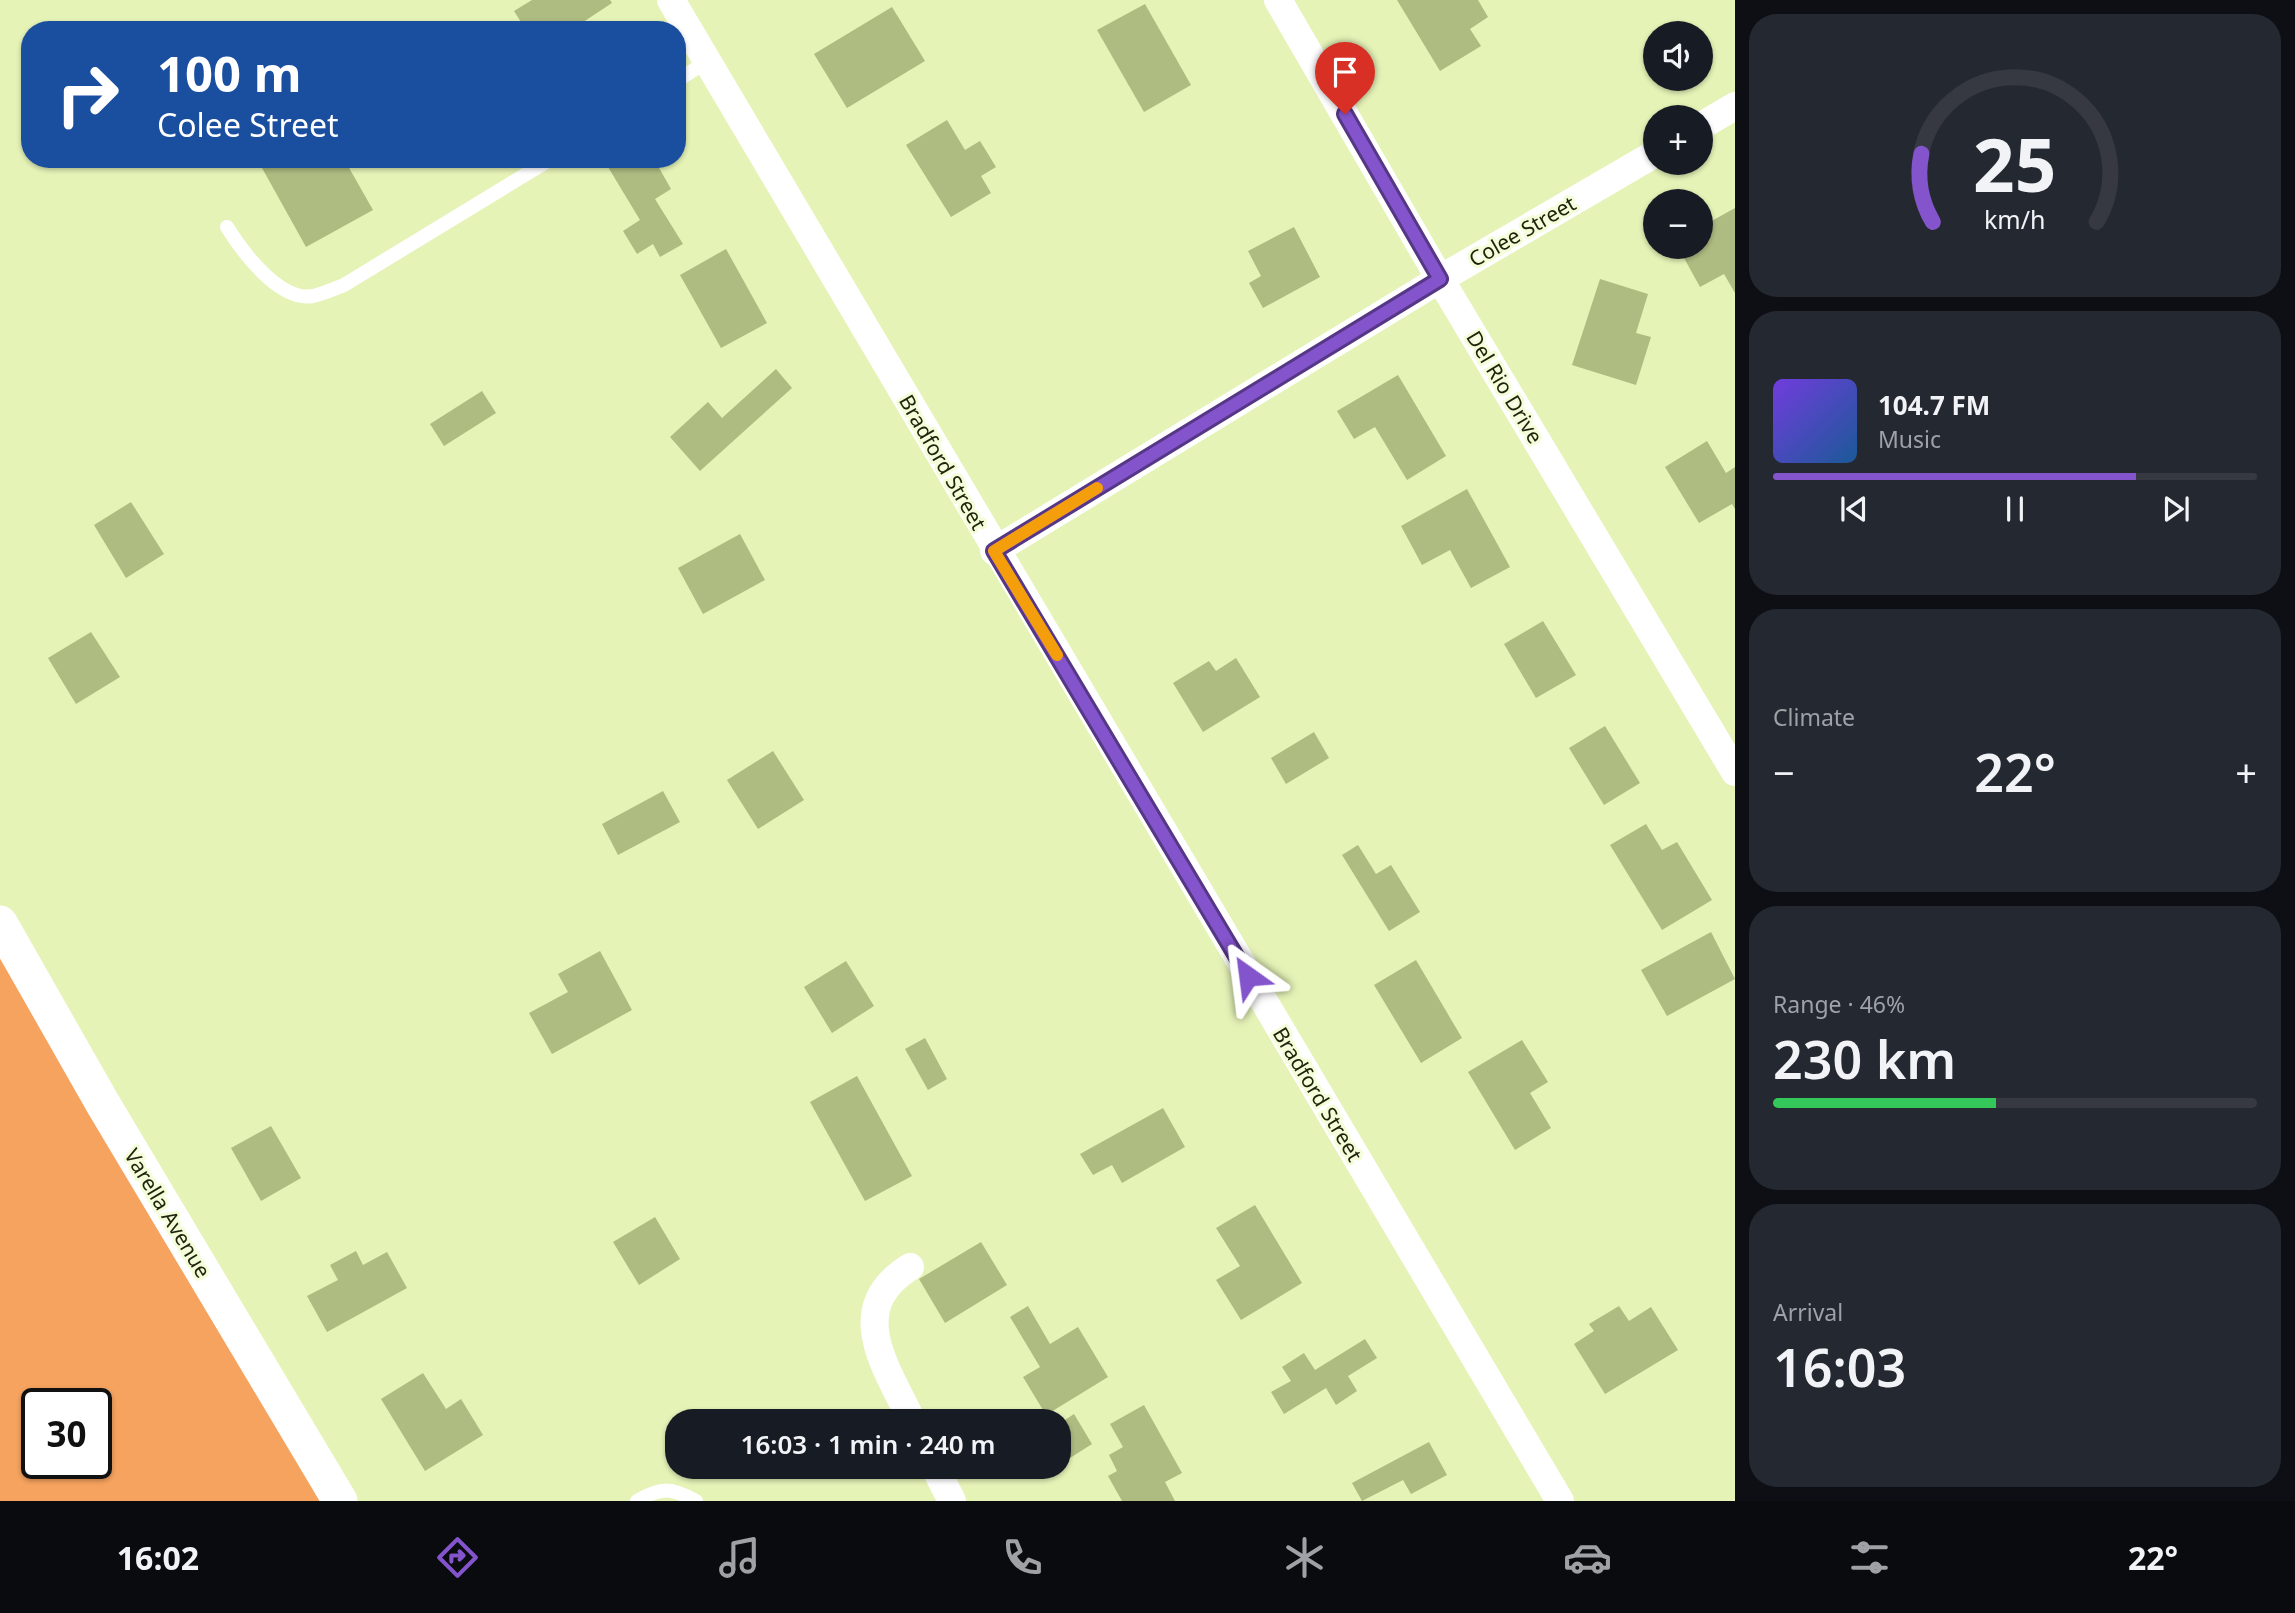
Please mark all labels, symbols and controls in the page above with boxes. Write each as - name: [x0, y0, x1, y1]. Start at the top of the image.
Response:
- map controls: [1643, 21, 1713, 259]
- button: sound: [1643, 21, 1713, 91]
- text: 100 m: [157, 40, 302, 106]
- pin: [1315, 42, 1375, 114]
- icon: right: [42, 49, 133, 140]
- icon: arrive: [1326, 53, 1364, 91]
- text: Colee Street: [157, 103, 339, 146]
- button: +: [1643, 105, 1713, 175]
- text: 25: [1973, 114, 2057, 213]
- street label: Colee Street: [1463, 189, 1581, 273]
- button: −: [1643, 189, 1713, 259]
- text: km/h: [1984, 202, 2046, 236]
- street label: Del Rio Drive: [1460, 326, 1550, 448]
- text: 104.7 FM: [1878, 387, 1990, 423]
- street label: Bradford Street: [893, 389, 993, 535]
- text: Music: [1878, 423, 1941, 455]
- icon: previous: [1835, 490, 1873, 528]
- icon: pause: [1996, 490, 2034, 528]
- icon: next: [2157, 490, 2195, 528]
- text: Climate: [1773, 701, 1855, 733]
- text: 22°: [1974, 736, 2056, 807]
- text: −: [1773, 746, 1795, 798]
- text: +: [2235, 746, 2257, 798]
- position arrow: [1211, 939, 1285, 1013]
- text: Range · 46%: [1773, 988, 1905, 1020]
- street label: Bradford Street: [1267, 1022, 1369, 1167]
- text: 230 km: [1773, 1023, 1956, 1094]
- street label: Varella Avenue: [118, 1143, 218, 1283]
- text: Arrival: [1773, 1296, 1843, 1328]
- text: 16:03: [1773, 1331, 1906, 1402]
- speed limit sign: 30: [21, 1388, 112, 1479]
- text: 16:03 · 1 min · 240 m: [741, 1426, 995, 1462]
- icon: directions: [433, 1533, 482, 1582]
- icon: music: [715, 1533, 764, 1582]
- icon: phone: [998, 1533, 1047, 1582]
- icon: climate: [1280, 1533, 1329, 1582]
- icon: car: [1563, 1533, 1612, 1582]
- icon: filters: [1845, 1533, 1894, 1582]
- text: 16:02: [117, 1536, 199, 1579]
- text: 22°: [2128, 1536, 2178, 1579]

